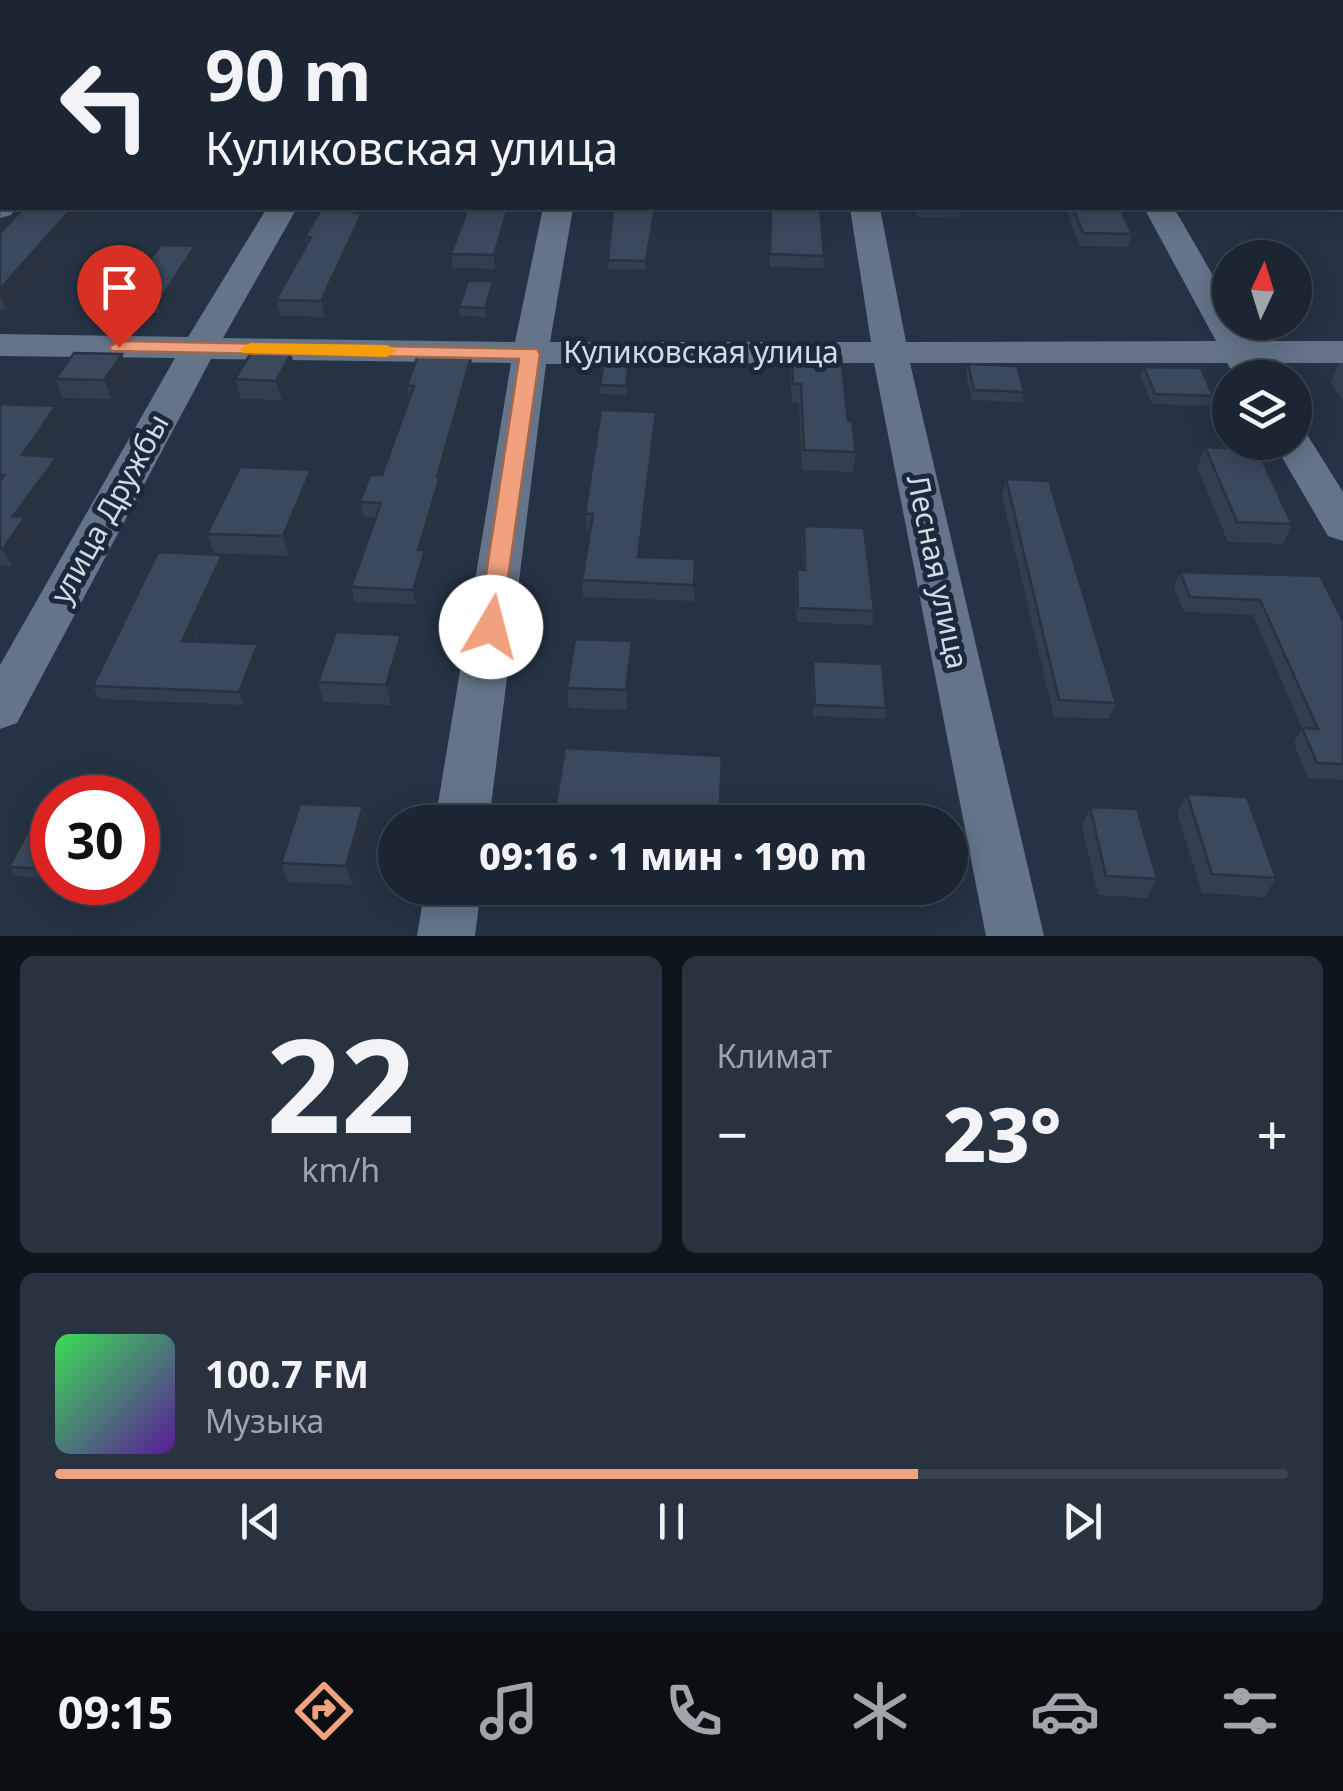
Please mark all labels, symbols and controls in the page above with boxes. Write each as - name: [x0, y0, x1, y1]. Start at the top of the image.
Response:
- text: 90 m: [205, 26, 372, 122]
- icon: left: [40, 40, 170, 170]
- text: Куликовская улица: [205, 117, 618, 178]
- north arrow: [1212, 240, 1312, 340]
- map controls: [1212, 240, 1312, 460]
- pin: [77, 245, 162, 348]
- icon: arrive: [92, 260, 147, 315]
- street label: Куликовская улица: [563, 331, 839, 372]
- button: layers: [1212, 360, 1312, 460]
- street label: улица Дружбы: [40, 406, 178, 610]
- street label: Лесная улица: [898, 471, 979, 673]
- position arrow: [439, 575, 543, 679]
- speed limit sign: 30: [30, 775, 160, 905]
- text: 09:16 · 1 мин · 190 m: [479, 829, 867, 881]
- text: 22: [266, 994, 415, 1171]
- text: Климат: [717, 1034, 832, 1077]
- text: 23°: [943, 1082, 1061, 1184]
- text: −: [717, 1096, 748, 1171]
- text: +: [1257, 1096, 1288, 1171]
- text: km/h: [301, 1148, 380, 1191]
- text: 100.7 FM: [205, 1347, 369, 1399]
- text: Музыка: [205, 1399, 324, 1442]
- icon: previous: [233, 1494, 288, 1549]
- icon: pause: [644, 1494, 699, 1549]
- icon: next: [1055, 1494, 1110, 1549]
- icon: directions: [289, 1676, 359, 1746]
- icon: music: [474, 1676, 544, 1746]
- icon: phone: [659, 1676, 729, 1746]
- icon: climate: [845, 1676, 915, 1746]
- icon: car: [1030, 1676, 1100, 1746]
- icon: filters: [1215, 1676, 1285, 1746]
- text: 09:15: [58, 1681, 173, 1742]

